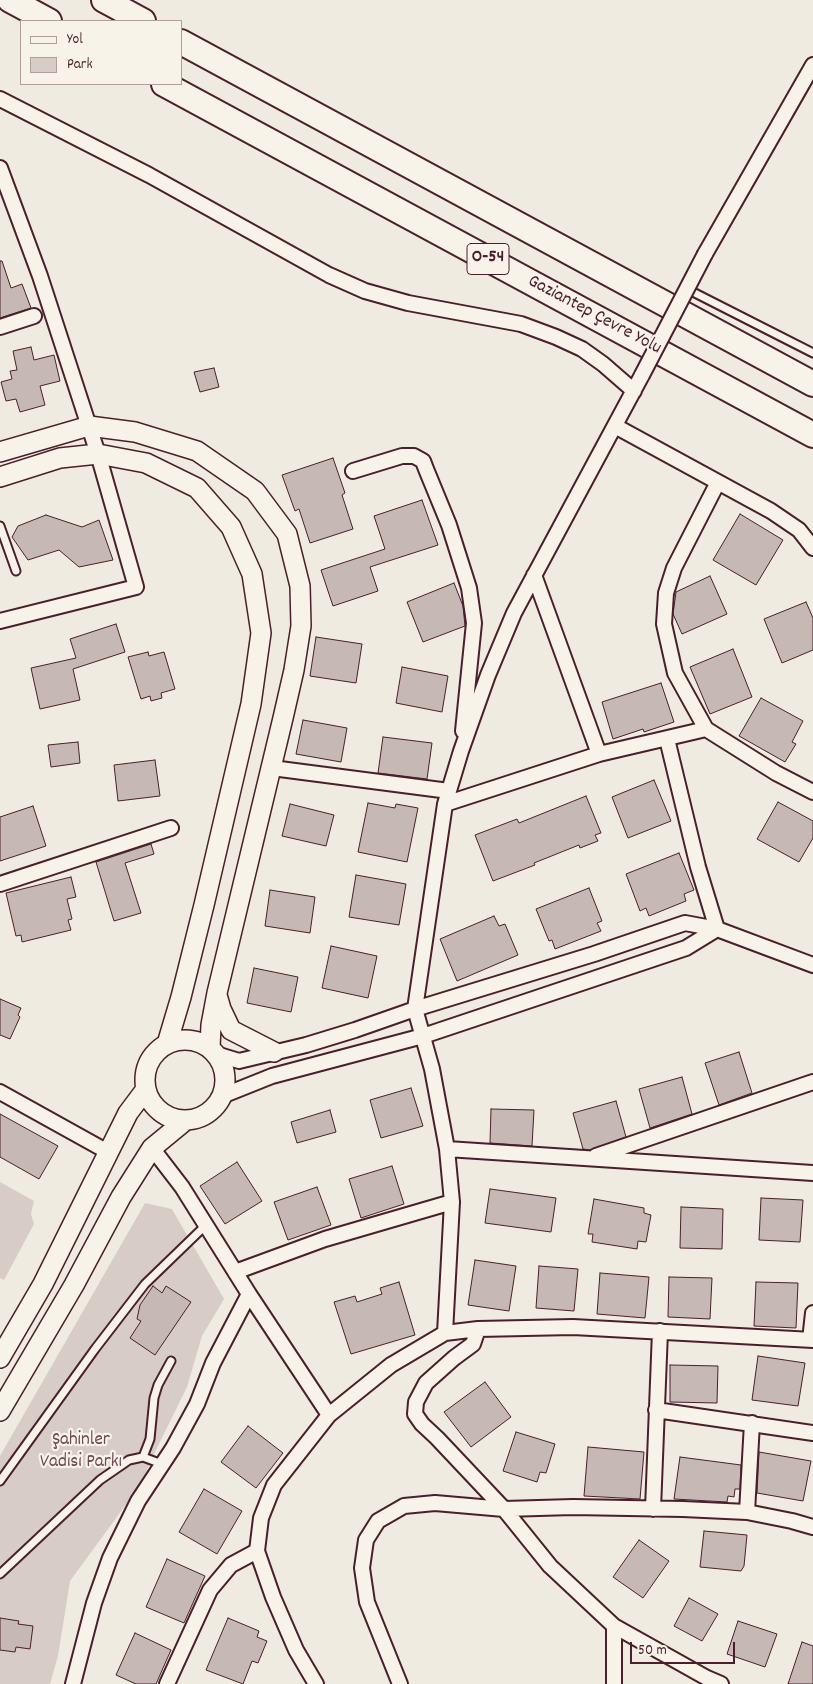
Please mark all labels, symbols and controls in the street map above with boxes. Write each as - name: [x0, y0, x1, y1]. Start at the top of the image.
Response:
- legend: [20, 20, 182, 85]
- text: Yol: [67, 29, 83, 51]
- text: Park: [67, 54, 93, 76]
- road number: O-54: [467, 243, 509, 274]
- street label: Gaziantep Çevre Yolu: [523, 271, 665, 361]
- park label: Şahinler Vadisi Parkı: [40, 1430, 122, 1474]
- scale bar: [633, 1632, 738, 1664]
- text: 50 m: [638, 1640, 667, 1662]

